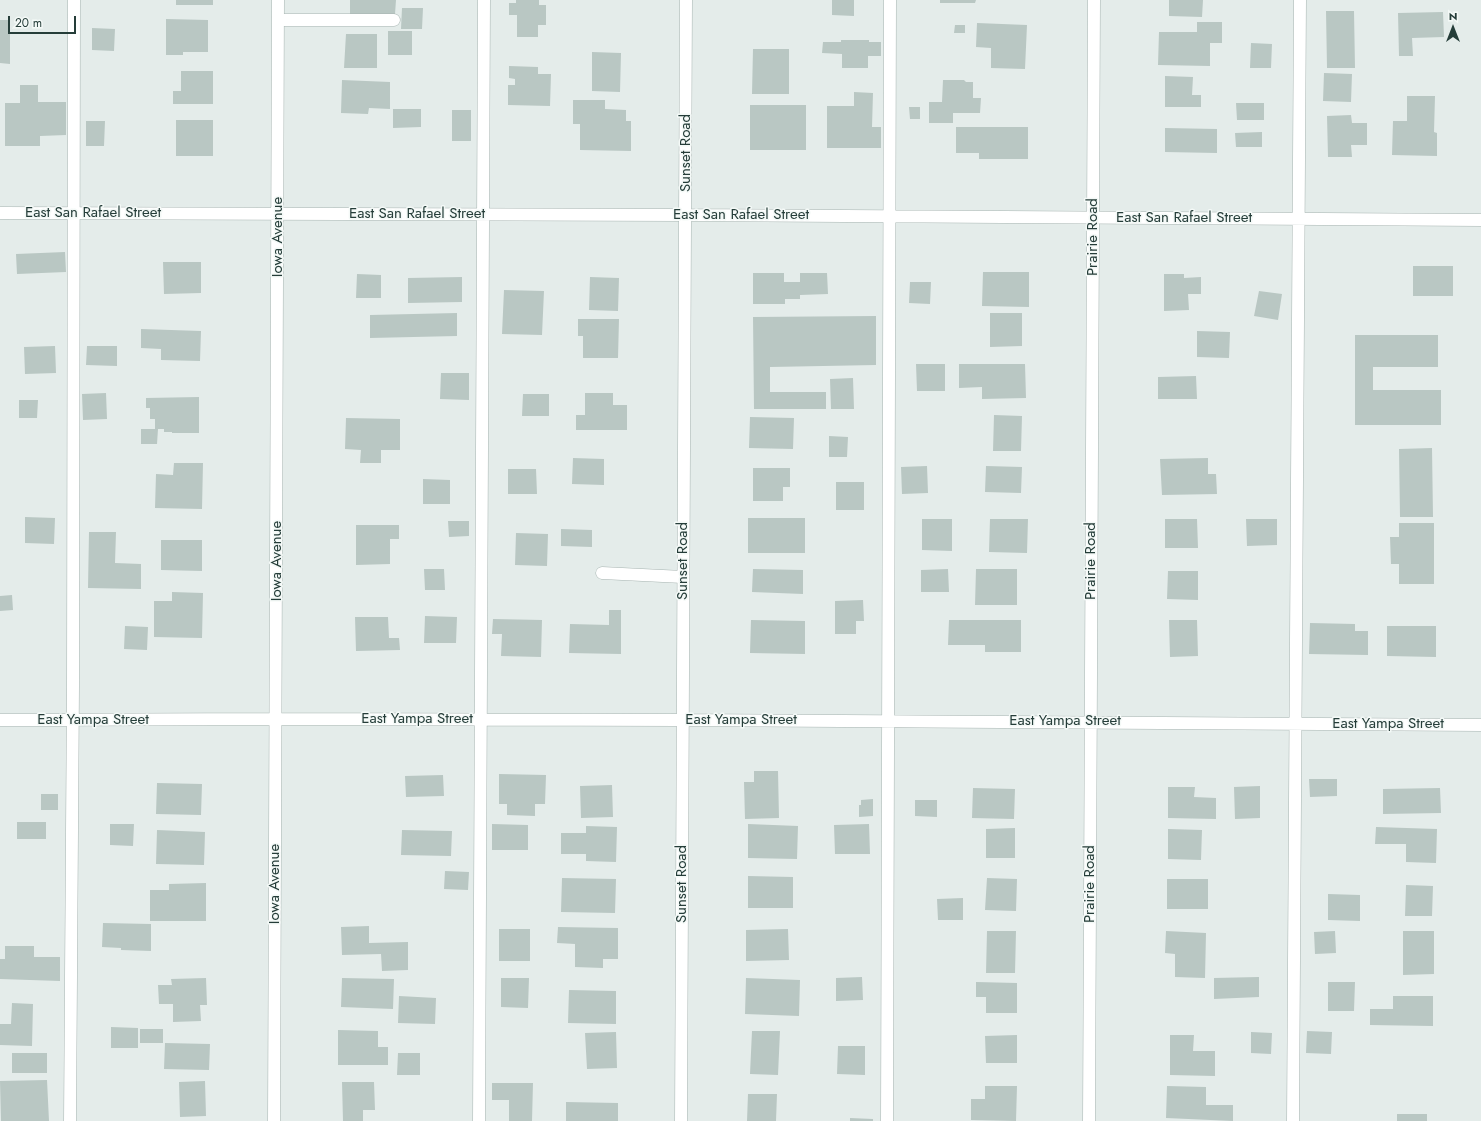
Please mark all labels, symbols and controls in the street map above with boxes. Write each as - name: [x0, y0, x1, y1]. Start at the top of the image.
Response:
- scale bar: [10, 8, 78, 34]
- north arrow: [1433, 8, 1473, 48]
- text: N: [1449, 8, 1457, 24]
- text: 20 m: [15, 14, 42, 32]
- street label: Sunset Road: [677, 114, 695, 192]
- street label: Iowa Avenue: [269, 197, 287, 277]
- street label: Prairie Road: [1084, 198, 1102, 276]
- street label: East San Rafael Street: [25, 204, 161, 222]
- street label: East San Rafael Street: [349, 205, 485, 223]
- street label: East San Rafael Street: [673, 206, 809, 224]
- street label: East San Rafael Street: [1116, 209, 1252, 227]
- street label: Iowa Avenue: [268, 521, 286, 601]
- street label: Sunset Road: [674, 522, 692, 600]
- street label: Prairie Road: [1082, 522, 1100, 600]
- street label: East Yampa Street: [361, 710, 473, 728]
- street label: East Yampa Street: [37, 711, 149, 729]
- street label: East Yampa Street: [685, 711, 797, 729]
- street label: East Yampa Street: [1009, 712, 1121, 730]
- street label: East Yampa Street: [1332, 715, 1444, 733]
- street label: Iowa Avenue: [266, 844, 284, 924]
- street label: Sunset Road: [673, 845, 691, 923]
- street label: Prairie Road: [1081, 845, 1099, 923]

